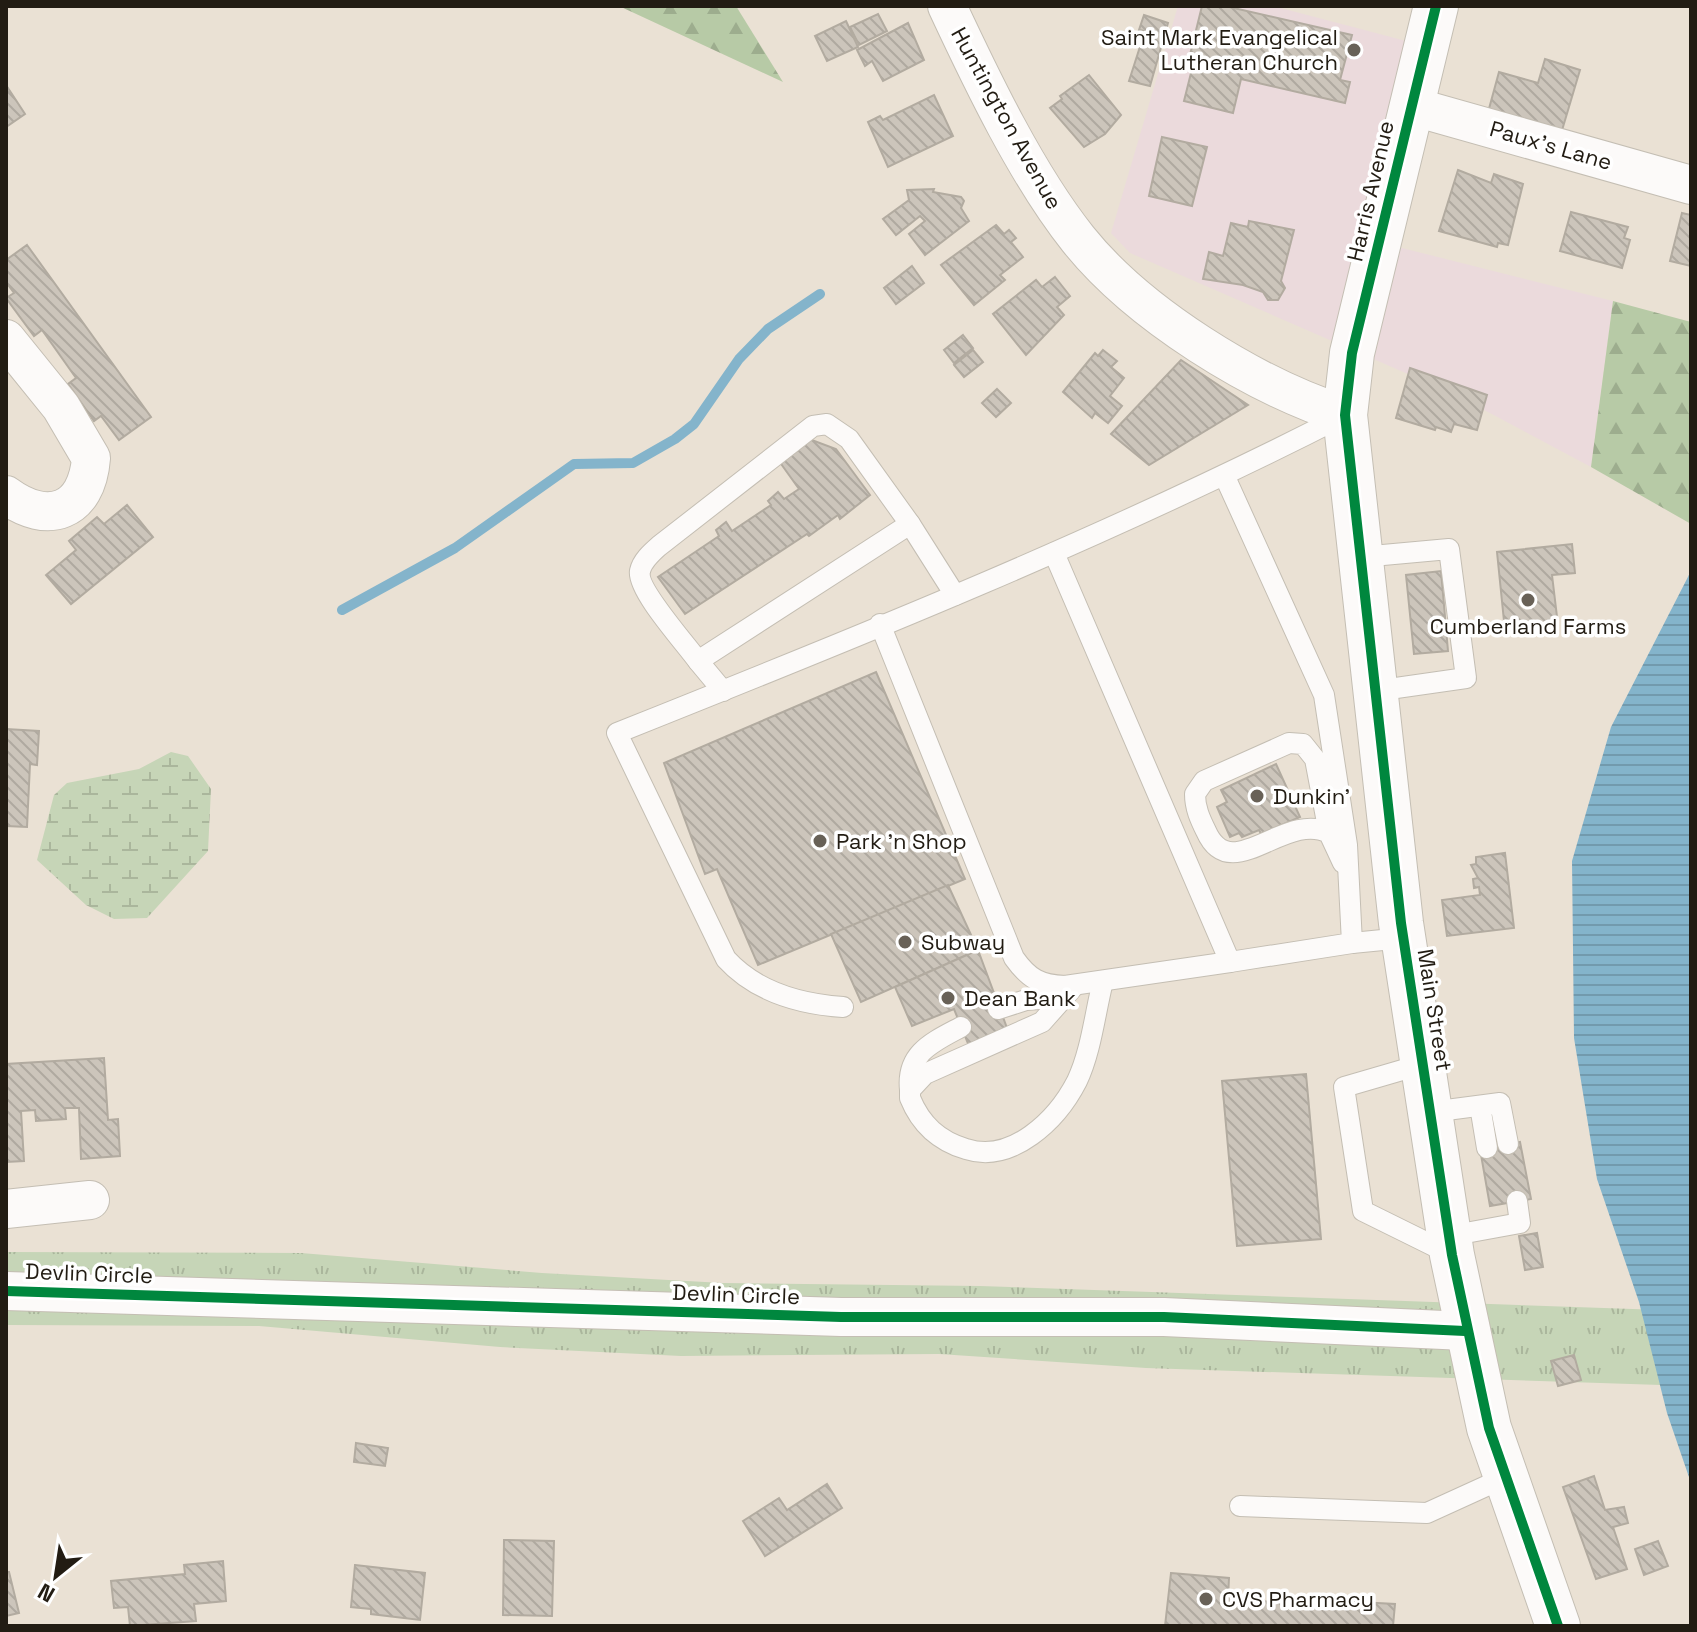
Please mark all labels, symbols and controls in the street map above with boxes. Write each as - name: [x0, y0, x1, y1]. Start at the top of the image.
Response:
- street label: Huntington Avenue: [945, 22, 1069, 214]
- place label: Saint Mark Evangelical Lutheran Church: [1101, 23, 1338, 76]
- marker: Saint Mark Evangelical Lutheran Church: [1345, 41, 1363, 59]
- street label: Paux's Lane: [1487, 114, 1615, 176]
- street label: Harris Avenue: [1340, 118, 1400, 264]
- marker: Cumberland Farms: [1519, 591, 1537, 609]
- place label: Cumberland Farms: [1430, 612, 1626, 640]
- place label: Dunkin': [1273, 782, 1350, 810]
- marker: Dunkin': [1248, 787, 1266, 805]
- place label: Park 'n Shop: [836, 827, 967, 855]
- marker: Park 'n Shop: [811, 832, 829, 850]
- place label: Subway: [921, 928, 1005, 956]
- marker: Subway: [896, 933, 914, 951]
- street label: Main Street: [1412, 947, 1458, 1073]
- place label: Dean Bank: [964, 984, 1076, 1012]
- marker: Dean Bank: [939, 989, 957, 1007]
- street label: Devlin Circle: [25, 1257, 153, 1289]
- street label: Devlin Circle: [672, 1278, 800, 1310]
- north arrow: [16, 1536, 96, 1616]
- text: N: [33, 1578, 59, 1609]
- place label: CVS Pharmacy: [1222, 1585, 1374, 1613]
- marker: CVS Pharmacy: [1197, 1590, 1215, 1608]

